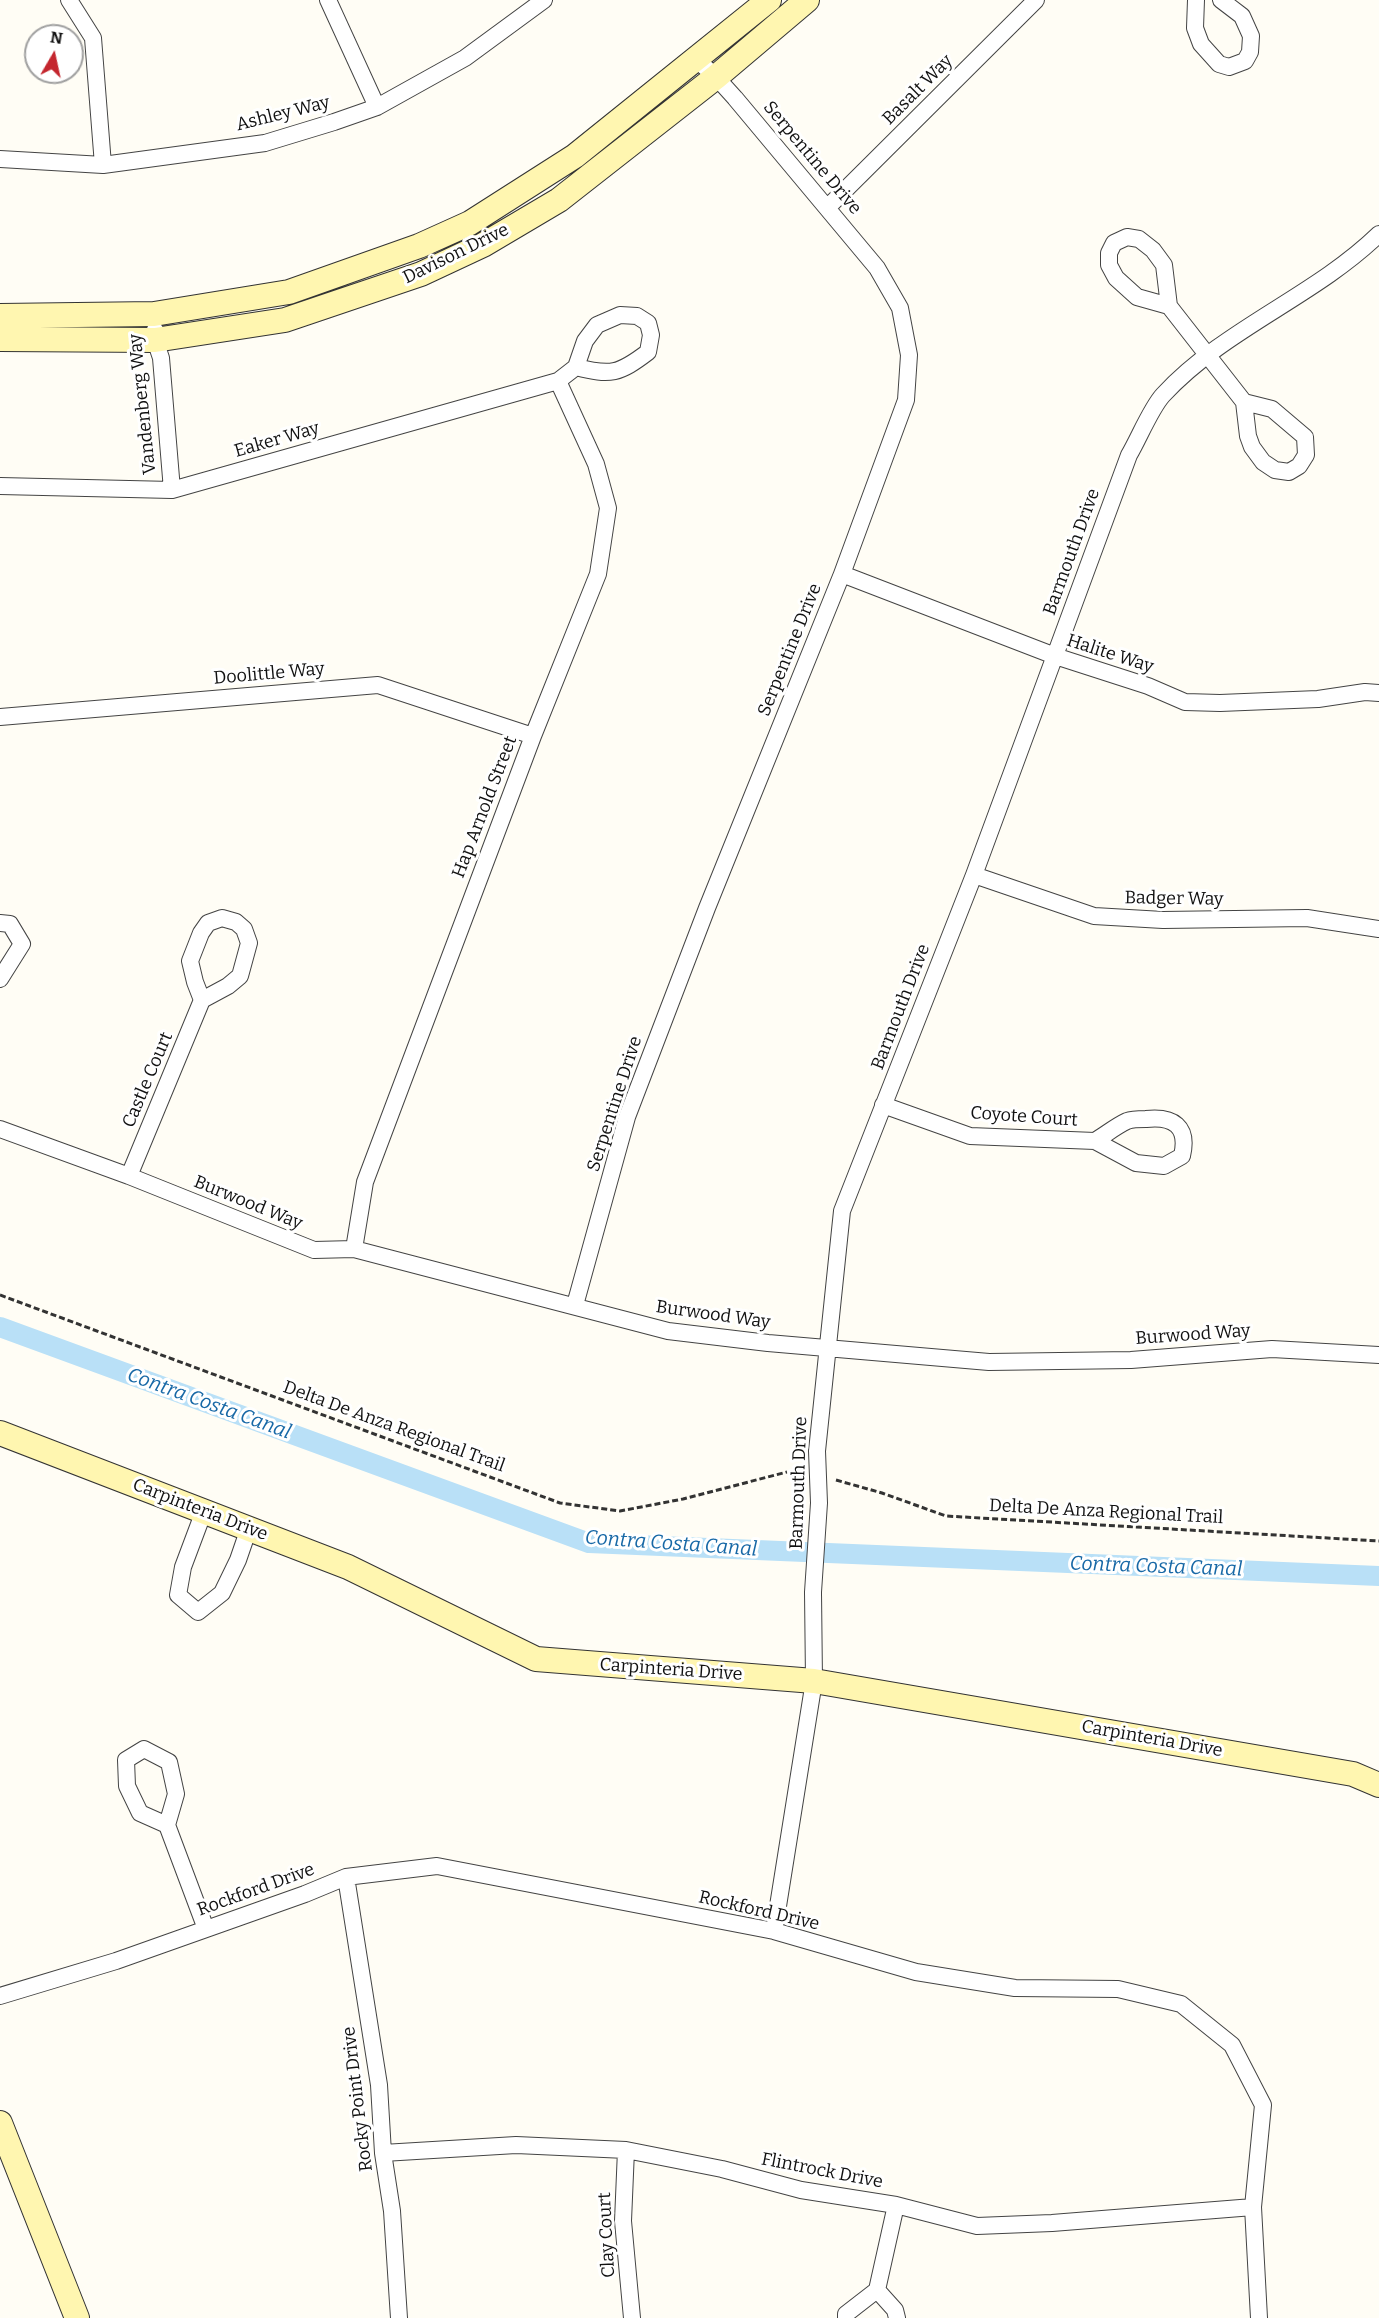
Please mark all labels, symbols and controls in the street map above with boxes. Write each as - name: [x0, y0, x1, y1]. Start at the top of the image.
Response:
- north arrow: [24, 24, 84, 84]
- text: N: [49, 27, 64, 48]
- street label: Basalt Way: [878, 50, 958, 130]
- street label: Ashley Way: [234, 92, 332, 136]
- street label: Serpentine Drive: [758, 97, 866, 219]
- street label: Davison Drive: [400, 219, 512, 289]
- street label: Vandenberg Way: [125, 333, 161, 475]
- street label: Eaker Way: [232, 418, 322, 462]
- street label: Barmouth Drive: [1039, 486, 1105, 618]
- street label: Serpentine Drive: [754, 581, 826, 719]
- street label: Halite Way: [1064, 630, 1156, 678]
- street label: Doolittle Way: [213, 658, 325, 690]
- street label: Hap Arnold Street: [448, 733, 522, 881]
- street label: Badger Way: [1124, 887, 1224, 911]
- street label: Barmouth Drive: [867, 941, 935, 1073]
- street label: Castle Court: [118, 1029, 178, 1131]
- street label: Serpentine Drive: [583, 1034, 647, 1174]
- street label: Coyote Court: [970, 1102, 1078, 1132]
- street label: Burwood Way: [190, 1171, 306, 1235]
- street label: Burwood Way: [654, 1296, 772, 1334]
- street label: Burwood Way: [1135, 1320, 1251, 1350]
- water label: Contra Costa Canal: [124, 1363, 294, 1445]
- street label: Delta De Anza Regional Trail: [280, 1377, 508, 1477]
- street label: Barmouth Drive: [786, 1416, 812, 1550]
- street label: Carpinteria Drive: [129, 1474, 271, 1546]
- street label: Delta De Anza Regional Trail: [988, 1495, 1224, 1529]
- water label: Contra Costa Canal: [584, 1526, 758, 1562]
- water label: Contra Costa Canal: [1069, 1552, 1243, 1582]
- street label: Carpinteria Drive: [599, 1654, 743, 1686]
- street label: Carpinteria Drive: [1080, 1716, 1224, 1762]
- street label: Rockford Drive: [194, 1859, 318, 1921]
- street label: Rockford Drive: [697, 1887, 821, 1935]
- street label: Rocky Point Drive: [338, 2025, 378, 2173]
- street label: Flintrock Drive: [759, 2149, 885, 2193]
- street label: Clay Court: [594, 2192, 620, 2278]

